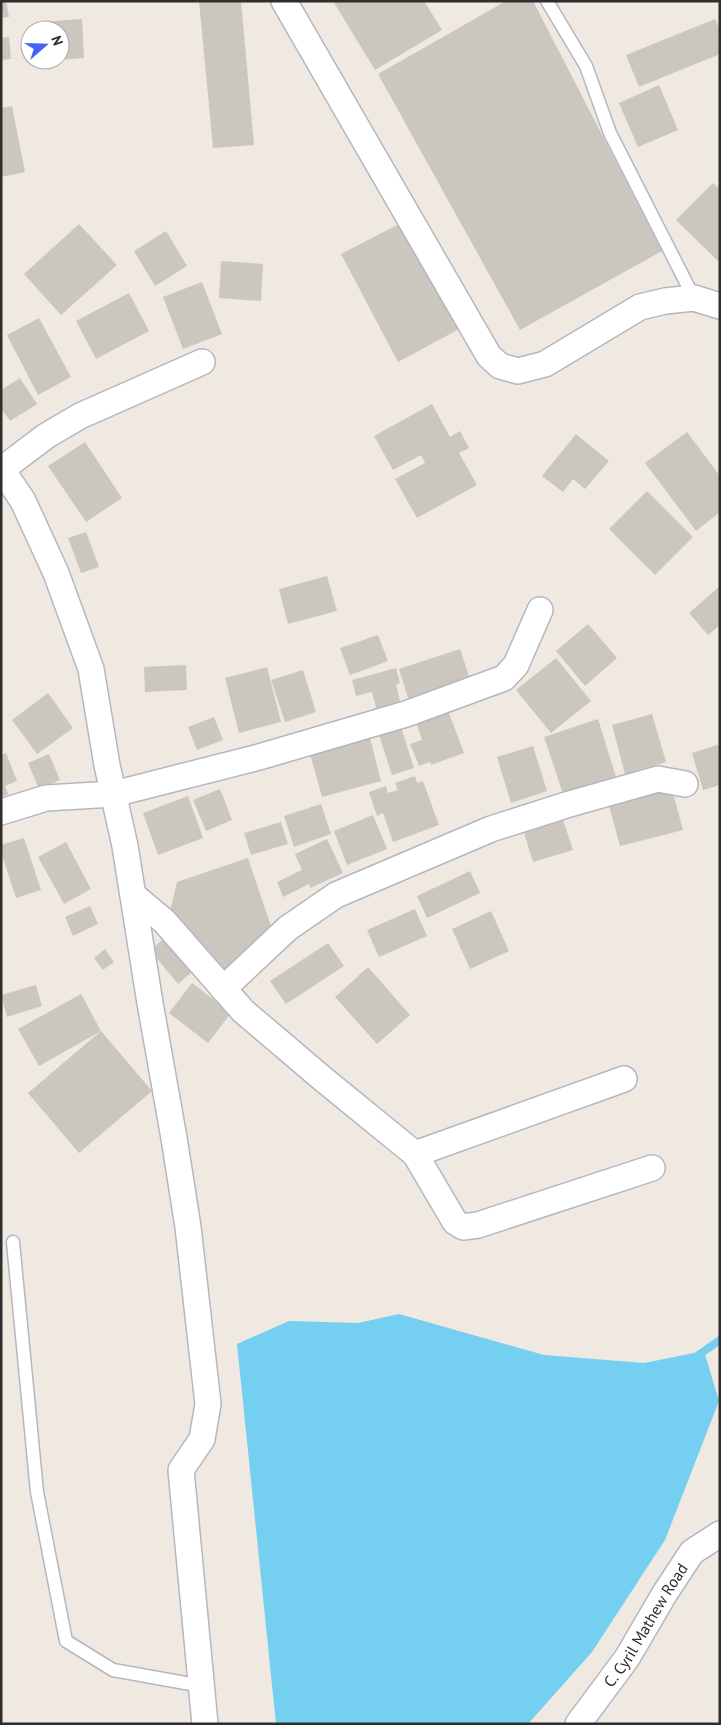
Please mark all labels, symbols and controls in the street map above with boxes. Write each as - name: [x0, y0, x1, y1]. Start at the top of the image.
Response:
- north arrow: [20, 20, 70, 70]
- text: N: [47, 33, 67, 48]
- street label: C. Cyril Mathew Road: [599, 1559, 692, 1691]

